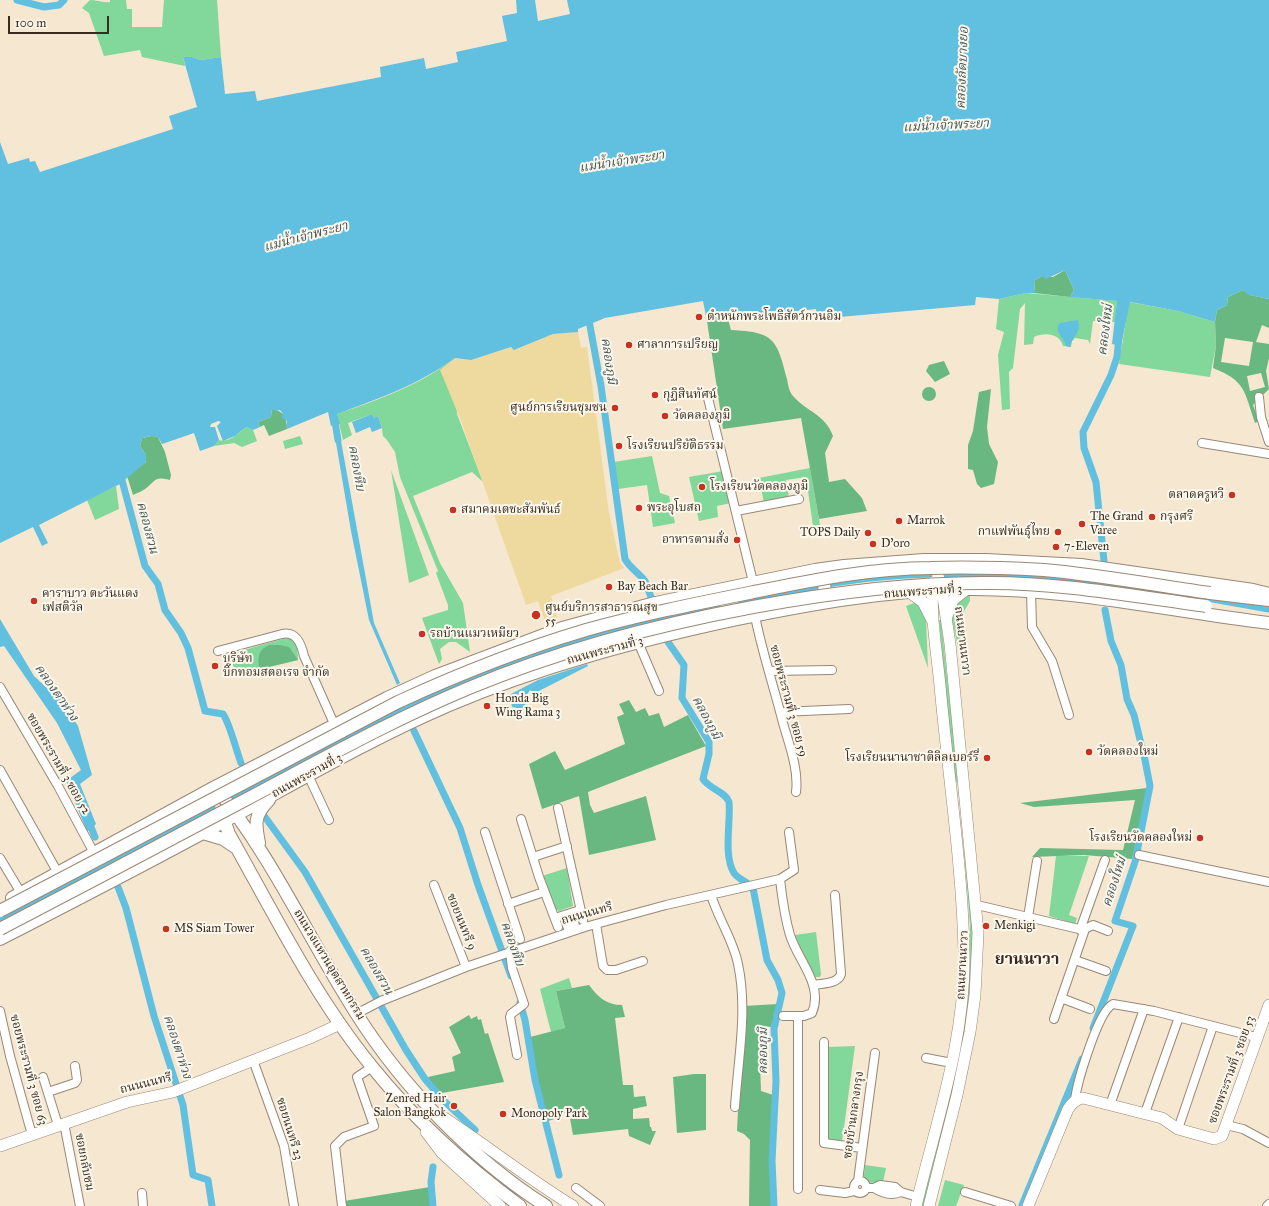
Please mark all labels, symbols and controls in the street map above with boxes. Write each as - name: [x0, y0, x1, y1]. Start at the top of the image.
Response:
- scale bar: [10, 8, 111, 34]
- text: 100 m: [15, 16, 46, 30]
- water label: คลองลัดบางยอ: [954, 26, 972, 110]
- water label: แม่น้ำเจ้าพระยา: [903, 116, 989, 136]
- water label: แม่น้ำเจ้าพระยา: [578, 148, 666, 176]
- water label: แม่น้ำเจ้าพระยา: [262, 218, 350, 256]
- water label: คลองใหม่: [1095, 304, 1117, 356]
- place label: ตำหนักพระโพธิสัตว์กวนอิม: [707, 310, 841, 324]
- marker: ตำหนักพระโพธิสัตว์กวนอิม: [694, 312, 704, 322]
- water label: คลองภูมิ: [597, 337, 619, 385]
- place label: ศาลาการเปรียญ: [637, 338, 718, 352]
- marker: ศาลาการเปรียญ: [624, 340, 634, 350]
- place label: กุฏิสินทัศน์: [663, 388, 717, 402]
- marker: กุฏิสินทัศน์: [650, 390, 660, 400]
- place label: ศูนย์การเรียนชุมชน: [510, 401, 607, 415]
- marker: ศูนย์การเรียนชุมชน: [610, 403, 620, 413]
- place label: วัดคลองภูมิ: [673, 409, 730, 423]
- marker: วัดคลองภูมิ: [660, 411, 670, 421]
- place label: โรงเรียนปริยัติธรรม: [627, 439, 724, 453]
- marker: โรงเรียนปริยัติธรรม: [614, 441, 624, 451]
- water label: คลองหีบ: [344, 444, 368, 492]
- place label: โรงเรียนวัดคลองภูมิ: [710, 480, 808, 494]
- marker: โรงเรียนวัดคลองภูมิ: [697, 482, 707, 492]
- place label: ตลาดครูหวี: [1168, 488, 1224, 502]
- marker: ตลาดครูหวี: [1227, 490, 1237, 500]
- water label: คลองสวน: [133, 500, 161, 556]
- place label: พระอุโบสถ: [647, 501, 701, 515]
- place label: สมาคมเตชะสัมพันธ์: [461, 503, 561, 517]
- marker: พระอุโบสถ: [634, 503, 644, 513]
- marker: สมาคมเตชะสัมพันธ์: [448, 505, 458, 515]
- place label: The Grand Varee: [1090, 510, 1143, 538]
- place label: กรุงศรี: [1160, 510, 1193, 524]
- marker: กรุงศรี: [1147, 512, 1157, 522]
- place label: Marrok: [907, 514, 945, 528]
- marker: Marrok: [894, 516, 904, 526]
- marker: The Grand Varee: [1077, 519, 1087, 529]
- place label: กาแฟพันธ์ุไทย: [978, 525, 1050, 539]
- place label: TOPS Daily: [800, 526, 860, 540]
- marker: กาแฟพันธ์ุไทย: [1053, 527, 1063, 537]
- marker: TOPS Daily: [863, 528, 873, 538]
- place label: อาหารตามสั่ง: [662, 533, 729, 547]
- marker: อาหารตามสั่ง: [732, 535, 742, 545]
- place label: D'oro: [881, 537, 910, 551]
- marker: D'oro: [868, 539, 878, 549]
- place label: 7-Eleven: [1064, 540, 1109, 554]
- marker: 7-Eleven: [1051, 542, 1061, 552]
- place label: Bay Beach Bar: [617, 580, 688, 594]
- marker: Bay Beach Bar: [604, 582, 614, 592]
- street label: ถนนพระรามที่ 3: [883, 582, 963, 602]
- place label: คาราบาว ตะวันแดง เฟสติวัล: [42, 587, 139, 615]
- marker: คาราบาว ตะวันแดง เฟสติวัล: [29, 596, 39, 606]
- place label: ศูนย์บริการสาธารณสุข 55: [545, 601, 658, 629]
- street label: ถนนยานนาวา: [951, 606, 973, 676]
- marker: ศูนย์บริการสาธารณสุข 55: [530, 609, 542, 621]
- place label: รถบ้านแมวเหมียว: [430, 627, 519, 641]
- marker: รถบ้านแมวเหมียว: [417, 629, 427, 639]
- street label: ถนนพระรามที่ 3: [565, 634, 645, 668]
- street label: ซอยพระรามที่ 3 ซอย 59: [766, 643, 810, 759]
- place label: บริษัท บิ๊กทอมสตอเรจ จำกัด: [223, 652, 330, 680]
- water label: คลองตาห่วง: [31, 661, 81, 725]
- marker: บริษัท บิ๊กทอมสตอเรจ จำกัด: [210, 661, 220, 671]
- place label: Honda Big Wing Rama 3: [495, 692, 560, 720]
- water label: คลองภูมิ: [688, 694, 724, 742]
- marker: Honda Big Wing Rama 3: [482, 701, 492, 711]
- street label: ซอยพระรามที่ 3 ซอย 52: [23, 711, 93, 817]
- place label: วัดคลองใหม่: [1097, 745, 1158, 759]
- marker: วัดคลองใหม่: [1084, 747, 1094, 757]
- street label: ถนนพระรามที่ 3: [269, 751, 345, 801]
- place label: โรงเรียนนานาชาติลิลเบอร์รี่: [845, 751, 979, 765]
- marker: โรงเรียนนานาชาติลิลเบอร์รี่: [982, 753, 992, 763]
- place label: โรงเรียนวัดคลองใหม่: [1090, 831, 1192, 845]
- marker: โรงเรียนวัดคลองใหม่: [1195, 833, 1205, 843]
- water label: คลองใหม่: [1100, 855, 1130, 909]
- street label: ซอยนนทรี 9: [443, 891, 479, 953]
- street label: ถนนนนทรี: [560, 900, 614, 928]
- street label: ถนนวงแหวนอุตสาหกรรม: [290, 907, 368, 1023]
- place label: Menkigi: [994, 919, 1036, 933]
- water label: คลองหีบ: [497, 920, 527, 968]
- marker: Menkigi: [981, 921, 991, 931]
- place label: MS Siam Tower: [174, 922, 254, 936]
- marker: MS Siam Tower: [161, 924, 171, 934]
- street label: ถนนยานนาวา: [954, 930, 972, 1000]
- water label: คลองสวน: [356, 944, 396, 998]
- district label: ยานนาวา: [995, 950, 1059, 970]
- street label: ซอยพระรามที่ 3 ซอย 63: [6, 1013, 50, 1127]
- water label: คลองตาห่วง: [159, 1013, 195, 1081]
- street label: ซอยพระรามที่ 3 ซอย 53: [1206, 1014, 1258, 1126]
- water label: คลองภูมิ: [756, 1028, 772, 1074]
- street label: ซอยบ้านกลางกรุง: [841, 1070, 867, 1160]
- street label: ถนนนนทรี: [119, 1071, 173, 1097]
- place label: Zenred Hair Salon Bangkok: [373, 1092, 446, 1120]
- street label: ซอยนนทรี 23: [273, 1096, 305, 1162]
- marker: Zenred Hair Salon Bangkok: [449, 1101, 459, 1111]
- place label: Monopoly Park: [511, 1107, 587, 1121]
- marker: Monopoly Park: [498, 1109, 508, 1119]
- street label: ซอยกลับชม: [71, 1132, 97, 1192]

